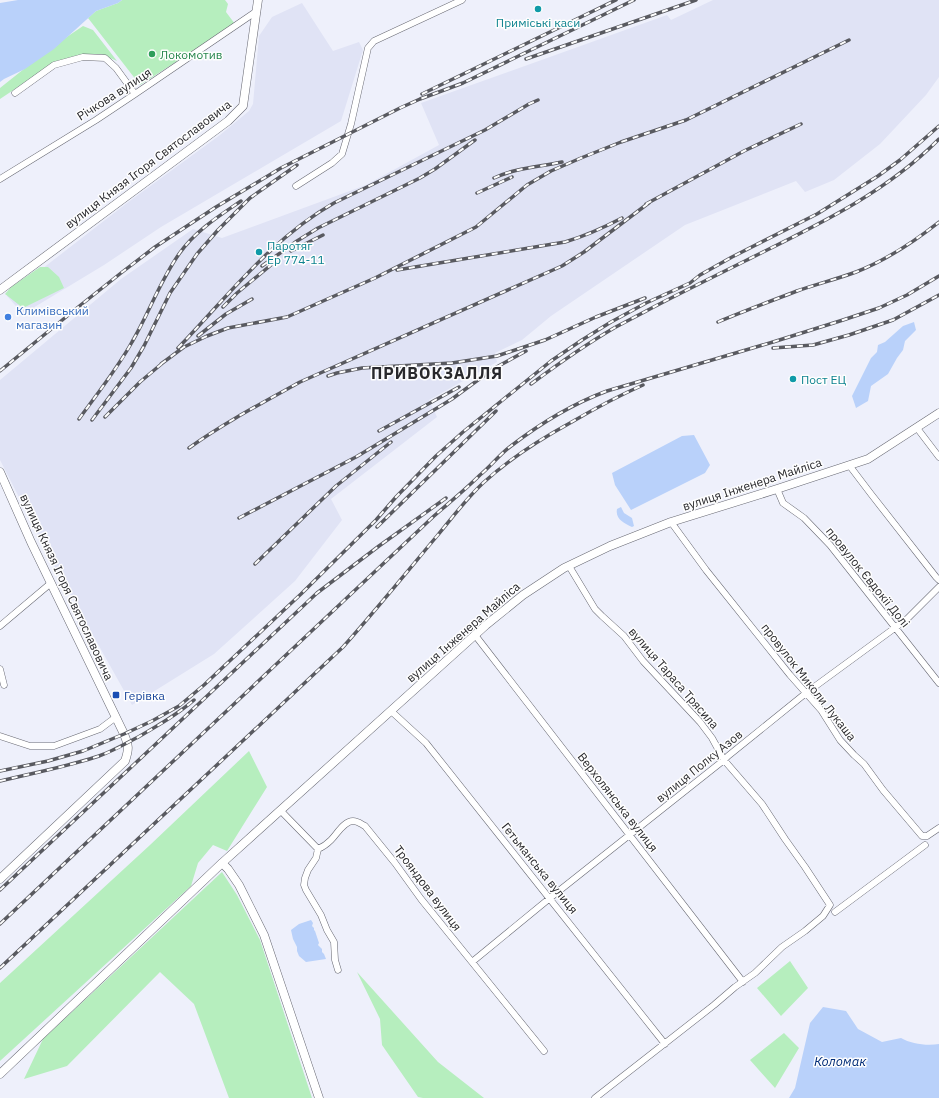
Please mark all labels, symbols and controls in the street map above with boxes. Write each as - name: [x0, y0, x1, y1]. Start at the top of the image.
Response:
- marker: Приміські каси: [533, 4, 543, 14]
- place label: Приміські каси: [496, 15, 580, 30]
- place label: Локомотив: [160, 47, 222, 62]
- marker: Локомотив: [147, 49, 157, 59]
- street label: Річкова вулиця: [74, 64, 154, 124]
- street label: вулиця Князя Ігоря Святославовича: [62, 96, 234, 231]
- place label: Паротяг Ер 774-11: [267, 238, 325, 267]
- marker: Паротяг Ер 774-11: [254, 247, 264, 257]
- place label: Климівський магазин: [16, 303, 89, 332]
- marker: Климівський магазин: [3, 312, 13, 322]
- district label: ПРИВОКЗАЛЛЯ: [371, 363, 503, 383]
- place label: Пост ЕЦ: [801, 372, 847, 387]
- marker: Пост ЕЦ: [788, 374, 798, 384]
- street label: вулиця Інженера Майліса: [681, 454, 824, 514]
- street label: вулиця Князя Ігоря Святославовича: [17, 491, 117, 683]
- street label: провулок Євдокії Долі: [823, 524, 913, 630]
- street label: вулиця Інженера Майліса: [403, 578, 523, 685]
- street label: провулок Миколи Лукаша: [758, 620, 860, 744]
- street label: вулиця Тараса Трясила: [626, 624, 723, 732]
- place label: Герівка: [124, 688, 166, 703]
- marker: Герівка: [111, 690, 121, 700]
- street label: вулиця Полку Азов: [653, 727, 745, 805]
- street label: Верхолянська вулиця: [575, 749, 661, 855]
- street label: Гетьманська вулиця: [499, 819, 581, 917]
- street label: Трояндова вулиця: [391, 842, 465, 934]
- water label: Коломак: [814, 1053, 866, 1070]

